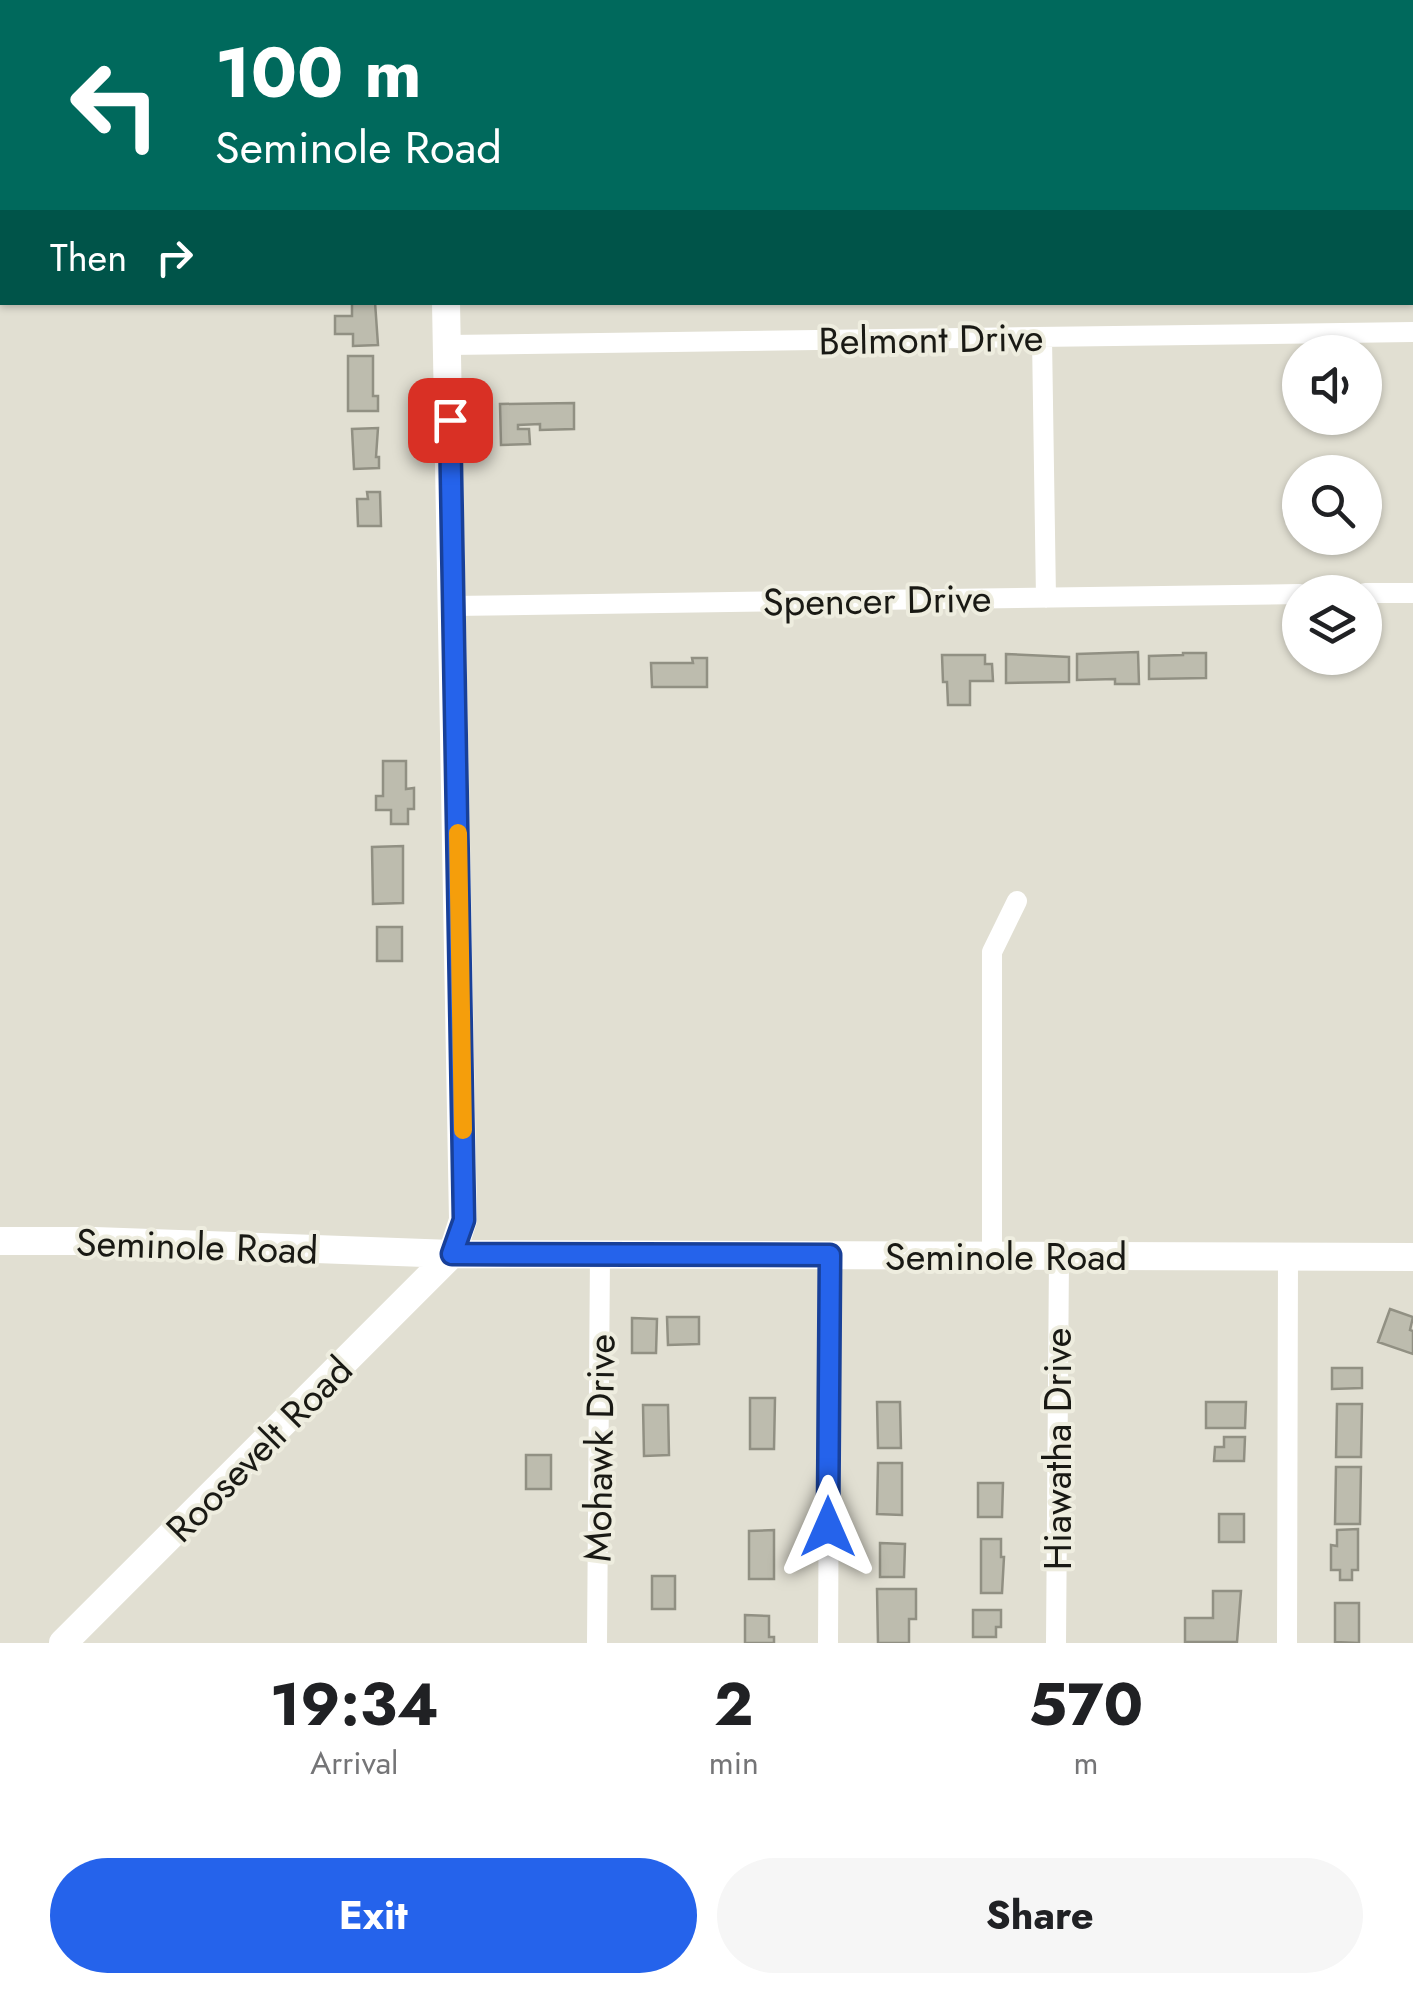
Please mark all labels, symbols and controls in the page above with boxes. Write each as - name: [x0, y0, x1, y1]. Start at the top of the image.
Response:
- text: 100 m: [215, 22, 422, 123]
- icon: left: [50, 40, 180, 170]
- text: Seminole Road: [215, 115, 502, 180]
- text: Then: [50, 230, 127, 285]
- icon: right: [147, 230, 202, 285]
- street label: Belmont Drive: [818, 310, 1044, 368]
- map controls: [1282, 335, 1382, 675]
- button: sound: [1282, 335, 1382, 435]
- pin: [408, 378, 493, 463]
- icon: arrive: [423, 393, 478, 448]
- button: search: [1282, 455, 1382, 555]
- street label: Spencer Drive: [762, 571, 992, 629]
- button: layers: [1282, 575, 1382, 675]
- street label: Seminole Road: [75, 1214, 319, 1278]
- street label: Seminole Road: [885, 1229, 1127, 1284]
- street label: Hiawatha Drive: [1030, 1328, 1085, 1570]
- street label: Mohawk Drive: [570, 1334, 628, 1562]
- street label: Roosevelt Road: [153, 1343, 365, 1555]
- position arrow: [776, 1475, 880, 1579]
- text: 19:34: [270, 1661, 439, 1748]
- text: 2: [714, 1661, 753, 1748]
- text: 570: [1029, 1661, 1143, 1748]
- text: Arrival: [310, 1740, 398, 1786]
- text: min: [709, 1740, 759, 1786]
- text: m: [1073, 1740, 1098, 1786]
- button: Exit: [50, 1858, 697, 1973]
- button: Share: [717, 1858, 1363, 1973]

